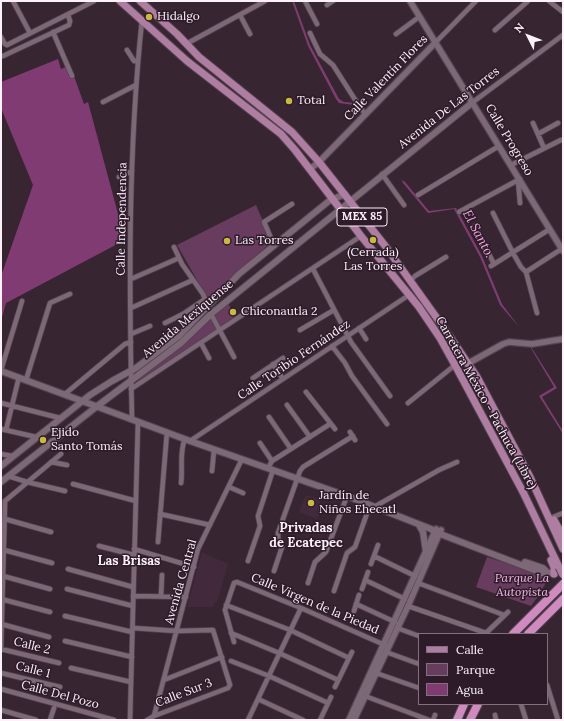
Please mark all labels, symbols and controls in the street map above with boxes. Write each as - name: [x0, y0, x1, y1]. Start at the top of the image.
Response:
- place label: Hidalgo: [157, 10, 200, 24]
- marker: Hidalgo: [144, 12, 154, 22]
- north arrow: [508, 16, 548, 56]
- text: N: [511, 20, 527, 36]
- street label: Calle Valentín Flores: [341, 32, 431, 124]
- street label: Avenida De Las Torres: [396, 64, 502, 152]
- place label: Total: [297, 94, 325, 108]
- marker: Total: [284, 96, 294, 106]
- street label: Calle Progreso: [482, 102, 536, 178]
- street label: Calle Independencia: [114, 162, 130, 276]
- water label: El Santo.: [459, 207, 497, 261]
- road number: MEX 85: [337, 208, 387, 226]
- place label: Las Torres: [235, 234, 294, 248]
- marker: (Cerrada) Las Torres: [368, 235, 378, 245]
- marker: Las Torres: [222, 236, 232, 246]
- place label: (Cerrada) Las Torres: [344, 246, 402, 274]
- street label: Avenida Mexiquense: [140, 277, 236, 361]
- place label: Chiconautla 2: [241, 305, 318, 319]
- marker: Chiconautla 2: [228, 307, 238, 317]
- street label: Carretera México - Pachuca (Libre): [432, 314, 540, 492]
- street label: Calle Toribio Fernández: [235, 317, 353, 403]
- place label: Ejido Santo Tomás: [51, 426, 123, 454]
- marker: Ejido Santo Tomás: [38, 435, 48, 445]
- place label: Jardín de Niños Ehecatl: [319, 489, 396, 517]
- marker: Jardín de Niños Ehecatl: [306, 498, 316, 508]
- district label: Privadas de Ecatepec: [269, 520, 343, 551]
- street label: Avenida Central: [162, 538, 200, 626]
- district label: Las Brisas: [98, 553, 160, 569]
- street label: Calle Virgen de la Piedad: [249, 571, 381, 637]
- park label: Parque La Autopista: [495, 572, 549, 600]
- legend: [418, 633, 548, 705]
- street label: Calle 2: [12, 635, 52, 657]
- text: Calle: [456, 642, 484, 657]
- street label: Calle 1: [14, 659, 52, 681]
- text: Parque: [456, 662, 495, 677]
- street label: Calle Sur 3: [154, 676, 214, 710]
- street label: Calle Del Pozo: [20, 678, 100, 712]
- text: Agua: [456, 682, 484, 697]

